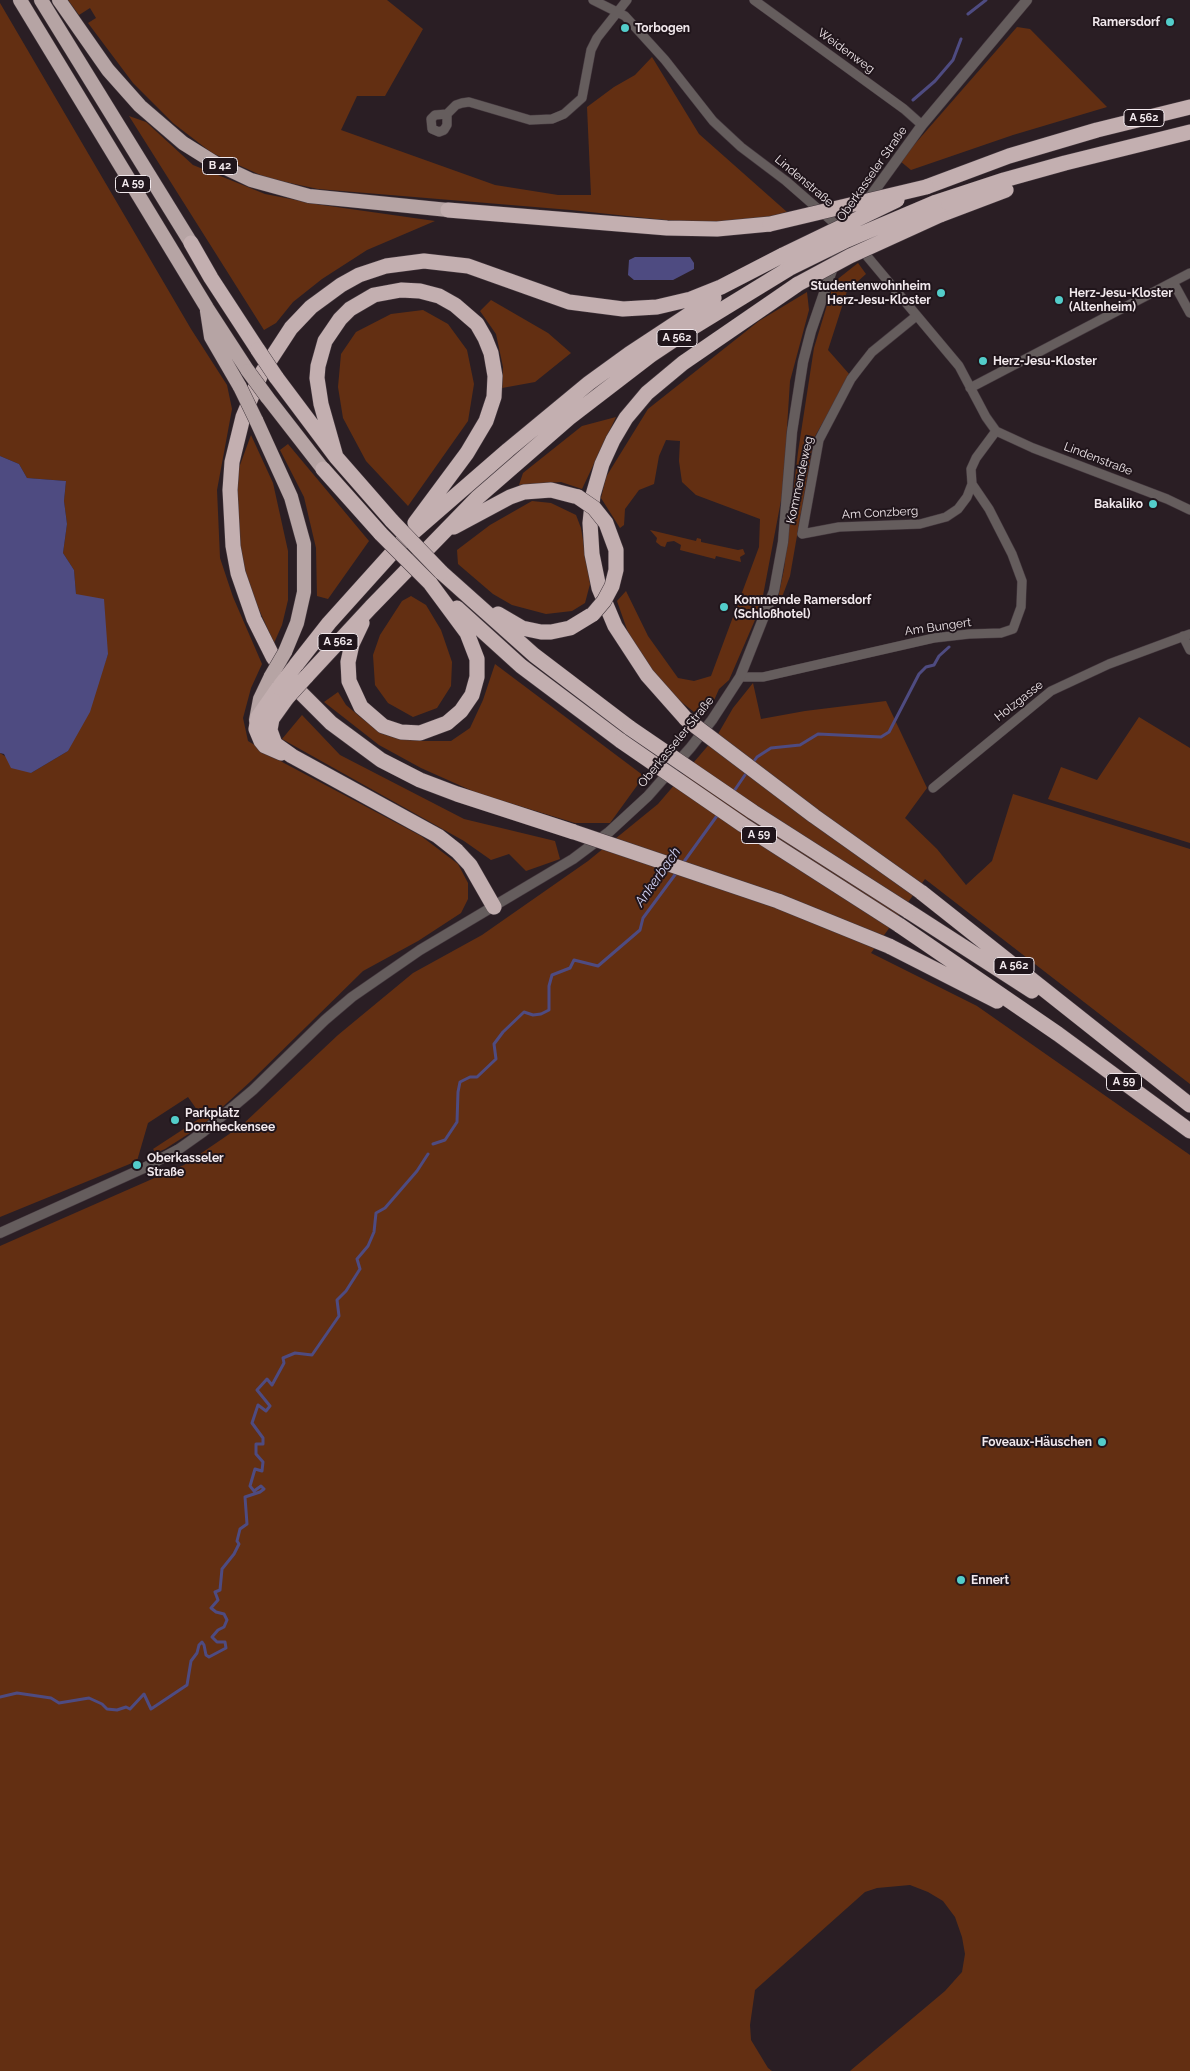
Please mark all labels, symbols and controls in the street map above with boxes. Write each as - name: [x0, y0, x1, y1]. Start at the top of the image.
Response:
- place label: Ramersdorf: [1092, 15, 1160, 29]
- marker: Ramersdorf: [1164, 16, 1176, 28]
- place label: Torbogen: [635, 21, 690, 35]
- marker: Torbogen: [619, 22, 631, 34]
- street label: Weidenweg: [815, 26, 877, 76]
- road number: A 562: [1124, 110, 1164, 126]
- street label: Oberkasseler Straße: [834, 124, 910, 224]
- street label: Lindenstraße: [772, 152, 836, 210]
- road number: B 42: [202, 158, 238, 175]
- road number: A 59: [116, 175, 150, 192]
- place label: Studentenwohnheim Herz-Jesu-Kloster: [810, 279, 931, 307]
- place label: Herz-Jesu-Kloster (Altenheim): [1069, 286, 1173, 314]
- marker: Studentenwohnheim Herz-Jesu-Kloster: [935, 287, 947, 299]
- marker: Herz-Jesu-Kloster (Altenheim): [1053, 294, 1065, 306]
- road number: A 562: [657, 329, 697, 346]
- place label: Herz-Jesu-Kloster: [993, 354, 1097, 368]
- marker: Herz-Jesu-Kloster: [977, 355, 989, 367]
- street label: Kommendeweg: [784, 435, 816, 525]
- street label: Lindenstraße: [1062, 439, 1134, 479]
- place label: Bakaliko: [1094, 497, 1143, 511]
- marker: Bakaliko: [1147, 498, 1159, 510]
- street label: Am Conzberg: [841, 504, 919, 522]
- place label: Kommende Ramersdorf (Schloßhotel): [734, 593, 871, 621]
- marker: Kommende Ramersdorf (Schloßhotel): [718, 601, 730, 613]
- street label: Am Bungert: [904, 615, 972, 639]
- road number: A 562: [318, 634, 358, 650]
- street label: Holzgasse: [992, 678, 1046, 724]
- street label: Oberkasseler Straße: [635, 694, 717, 790]
- road number: A 59: [742, 826, 776, 844]
- water label: Ankerbach: [631, 844, 685, 910]
- road number: A 562: [994, 958, 1034, 974]
- road number: A 59: [1106, 1074, 1142, 1090]
- place label: Parkplatz Dornheckensee: [185, 1106, 275, 1134]
- marker: Parkplatz Dornheckensee: [169, 1114, 181, 1126]
- place label: Oberkasseler Straße: [147, 1151, 224, 1179]
- marker: Oberkasseler Straße: [131, 1159, 143, 1171]
- place label: Foveaux-Häuschen: [982, 1435, 1092, 1449]
- marker: Foveaux-Häuschen: [1096, 1436, 1108, 1448]
- place label: Ennert: [971, 1573, 1009, 1587]
- marker: Ennert: [955, 1574, 967, 1586]

